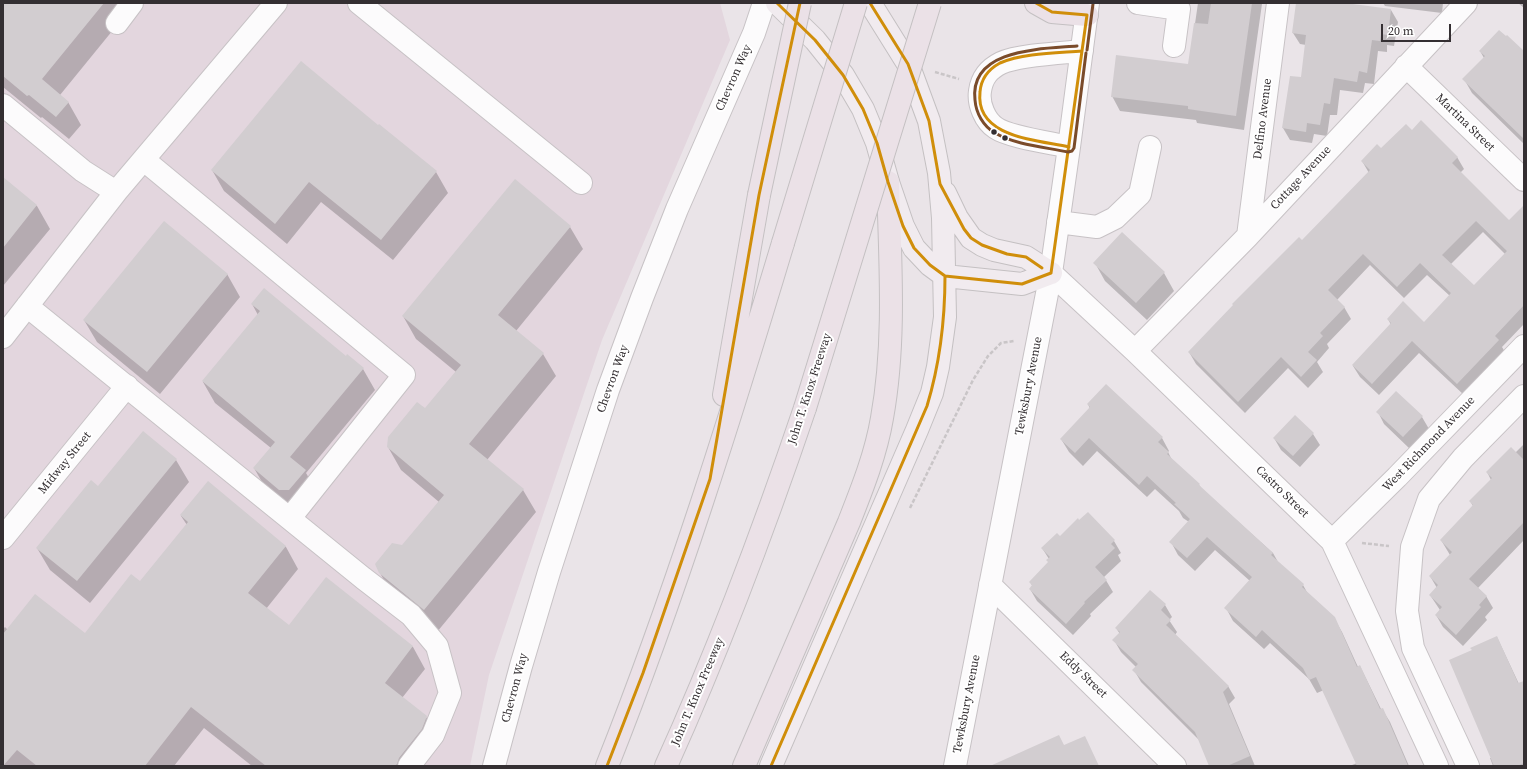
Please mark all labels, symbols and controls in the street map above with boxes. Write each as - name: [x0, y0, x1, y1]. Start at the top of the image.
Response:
- scale bar: [1383, 16, 1453, 42]
- text: 20 m: [1388, 23, 1414, 39]
- street label: Chevron Way: [713, 43, 755, 113]
- street label: Delfino Avenue: [1251, 78, 1275, 160]
- street label: Martina Street: [1432, 91, 1498, 155]
- unlabelled marker: [989, 127, 999, 137]
- unlabelled marker: [1000, 133, 1010, 143]
- street label: Cottage Avenue: [1268, 143, 1334, 213]
- street label: John T. Knox Freeway: [785, 331, 835, 447]
- street label: Tewksbury Avenue: [1012, 335, 1046, 437]
- street label: Chevron Way: [594, 343, 632, 415]
- street label: West Richmond Avenue: [1380, 393, 1478, 495]
- street label: Midway Street: [35, 429, 95, 497]
- street label: Castro Street: [1252, 463, 1312, 521]
- street label: John T. Knox Freeway: [669, 636, 727, 748]
- street label: Eddy Street: [1056, 649, 1110, 701]
- street label: Chevron Way: [499, 652, 531, 724]
- street label: Tewksbury Avenue: [950, 653, 984, 755]

